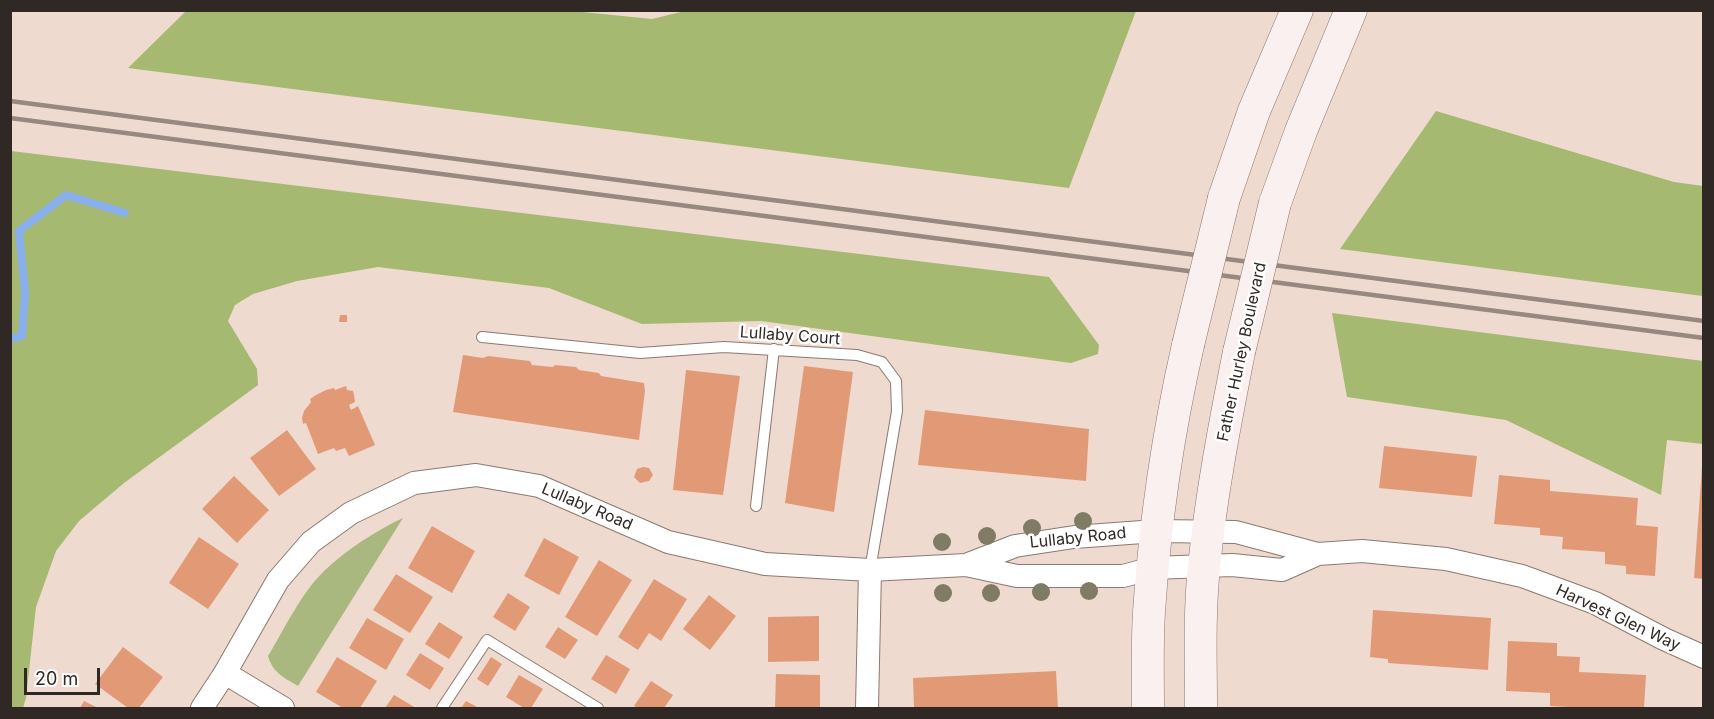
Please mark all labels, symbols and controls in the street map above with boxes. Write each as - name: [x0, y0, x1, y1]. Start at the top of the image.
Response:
- street label: Father Hurley Boulevard: [1214, 261, 1270, 443]
- street label: Lullaby Court: [739, 323, 841, 349]
- street label: Lullaby Road: [539, 479, 635, 535]
- street label: Lullaby Road: [1029, 523, 1127, 553]
- street label: Harvest Glen Way: [1553, 581, 1683, 655]
- scale bar: [27, 656, 104, 694]
- text: 20 m: [35, 668, 78, 689]

